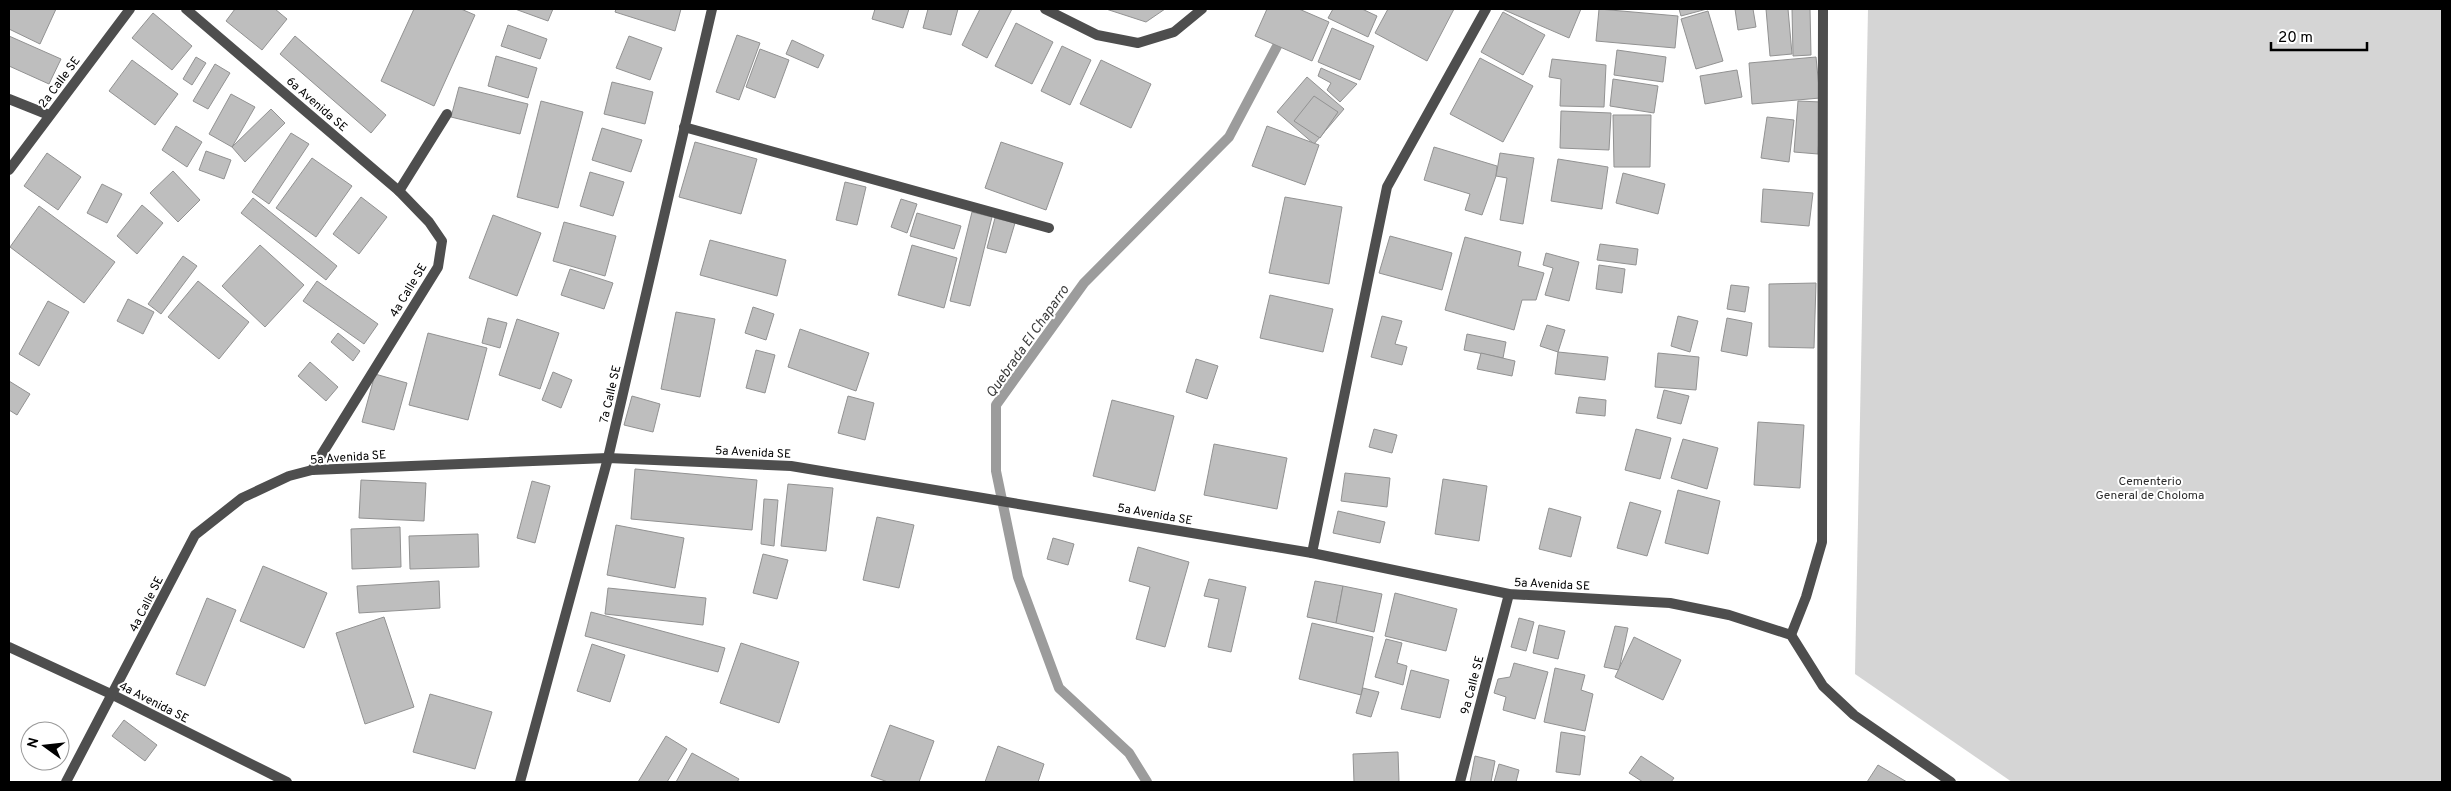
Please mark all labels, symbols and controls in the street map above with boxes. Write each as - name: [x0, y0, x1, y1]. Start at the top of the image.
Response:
- scale bar: [2271, 20, 2367, 52]
- text: 20 m: [2278, 29, 2313, 48]
- street label: 2a Calle SE: [35, 54, 84, 112]
- street label: 6a Avenida SE: [282, 74, 350, 136]
- street label: 4a Calle SE: [386, 260, 431, 321]
- water label: Quebrada El Chaparro: [983, 282, 1074, 401]
- street label: 7a Calle SE: [597, 364, 625, 425]
- street label: 5a Avenida SE: [714, 443, 792, 463]
- street label: 5a Avenida SE: [309, 447, 387, 469]
- park label: Cementerio General de Choloma: [2096, 474, 2204, 504]
- street label: 5a Avenida SE: [1116, 500, 1194, 529]
- street label: 4a Calle SE: [126, 574, 168, 635]
- street label: 5a Avenida SE: [1513, 575, 1591, 595]
- street label: 9a Calle SE: [1457, 654, 1488, 716]
- street label: 4a Avenida SE: [116, 678, 191, 727]
- north arrow: [20, 721, 70, 771]
- text: N: [24, 736, 43, 750]

